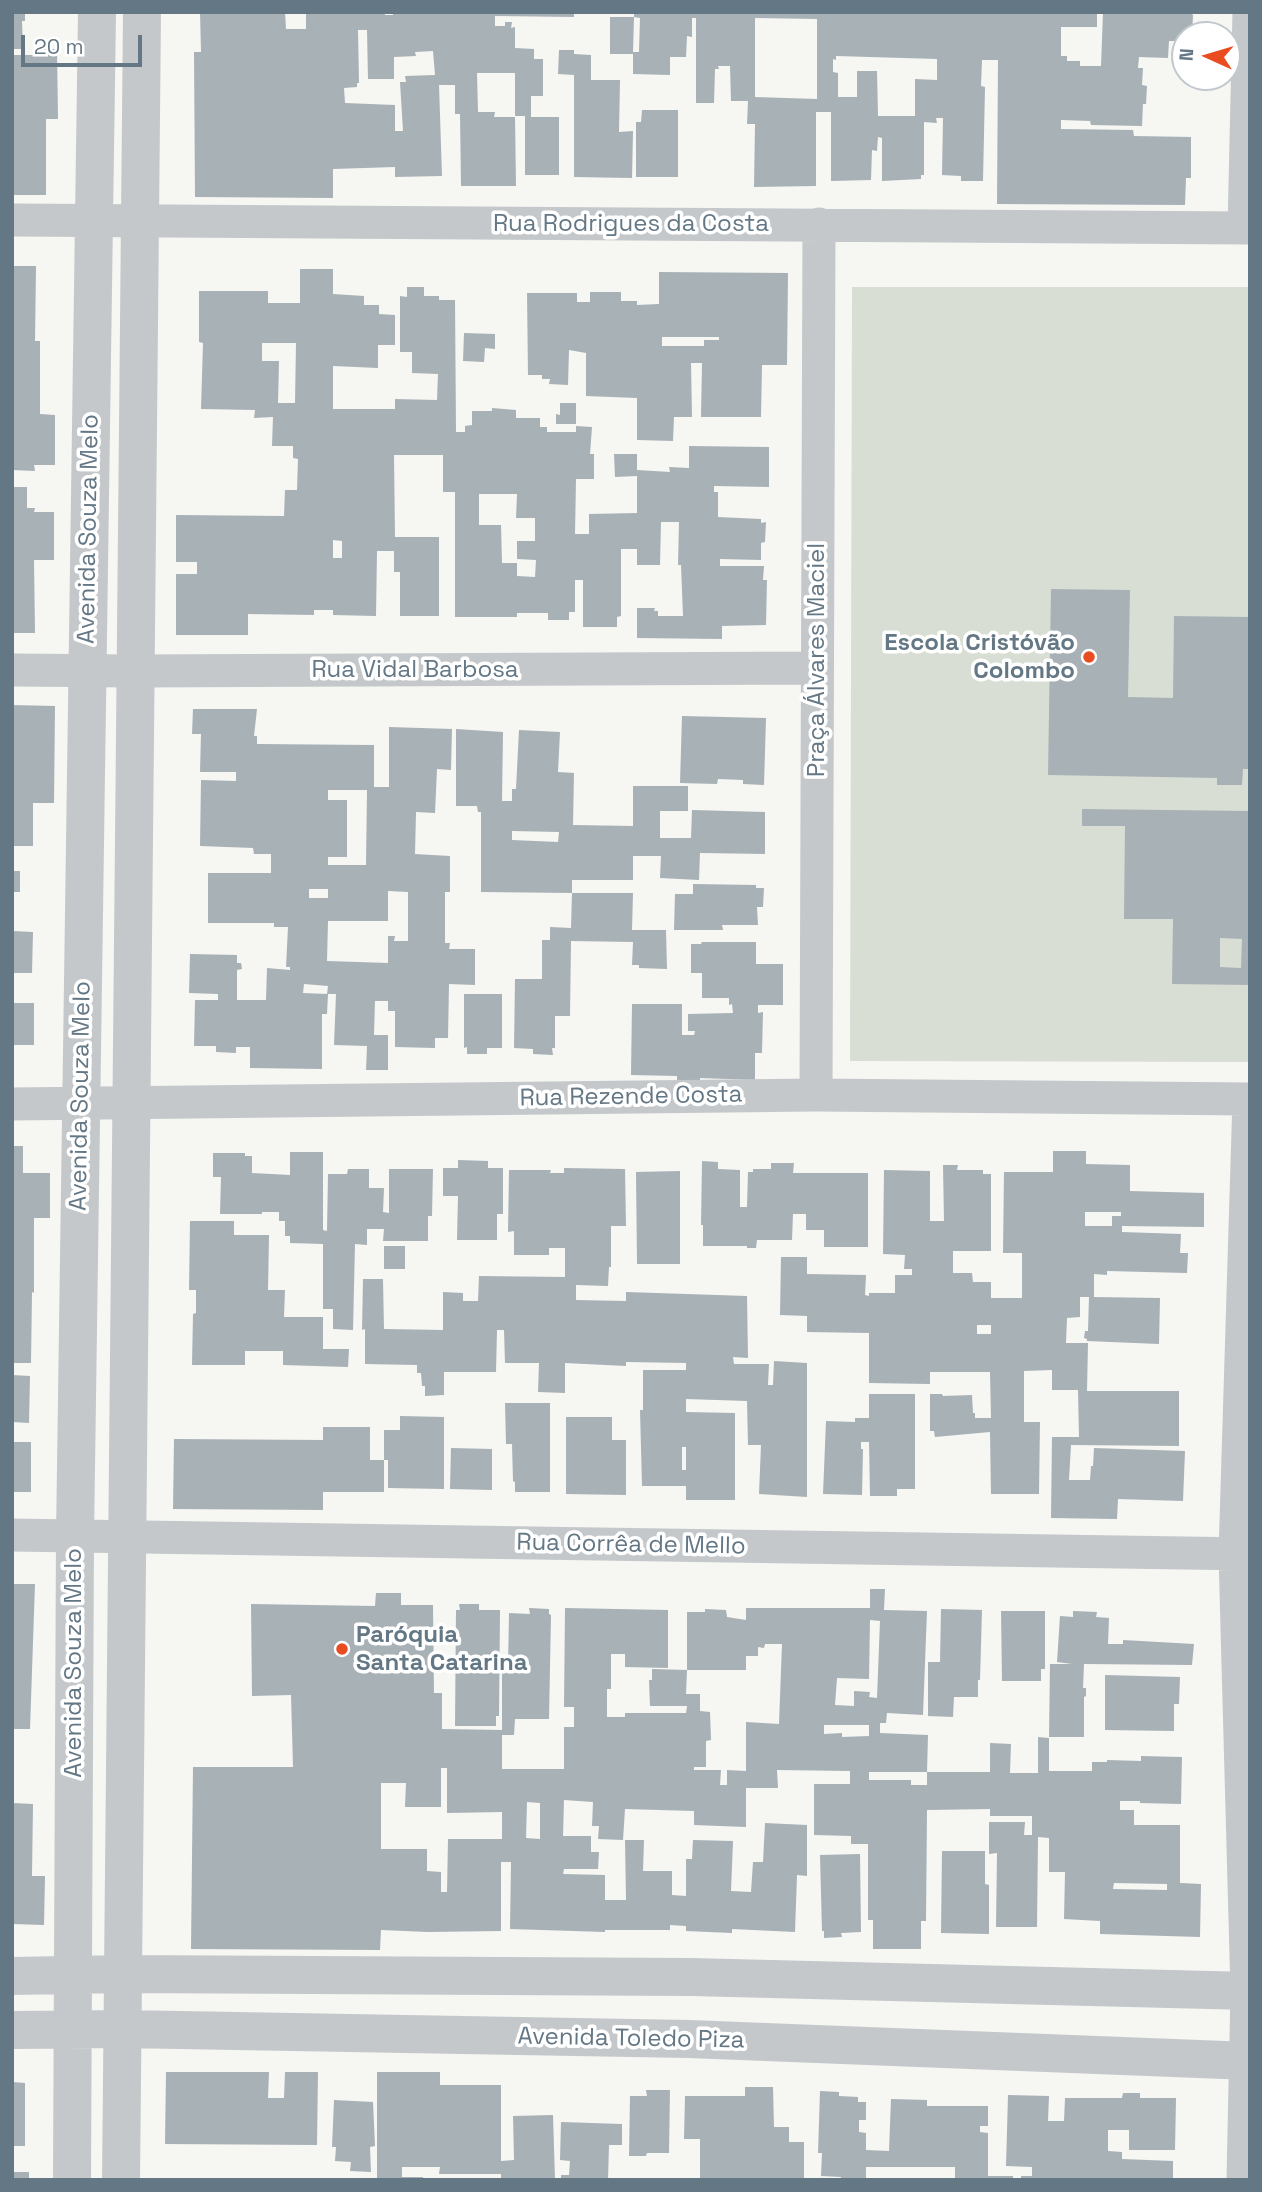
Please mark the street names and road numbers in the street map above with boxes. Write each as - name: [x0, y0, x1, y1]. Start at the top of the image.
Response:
- street label: Rua Rodrigues da Costa: [493, 210, 769, 238]
- street label: Avenida Souza Melo: [73, 414, 105, 644]
- street label: Praça Álvares Maciel: [803, 543, 831, 777]
- street label: Rua Vidal Barbosa: [311, 656, 519, 684]
- street label: Avenida Souza Melo: [65, 981, 97, 1211]
- street label: Rua Rezende Costa: [519, 1081, 743, 1113]
- street label: Rua Corrêa de Mello: [516, 1529, 746, 1561]
- street label: Avenida Souza Melo: [60, 1548, 88, 1778]
- street label: Avenida Toledo Piza: [517, 2023, 745, 2055]

